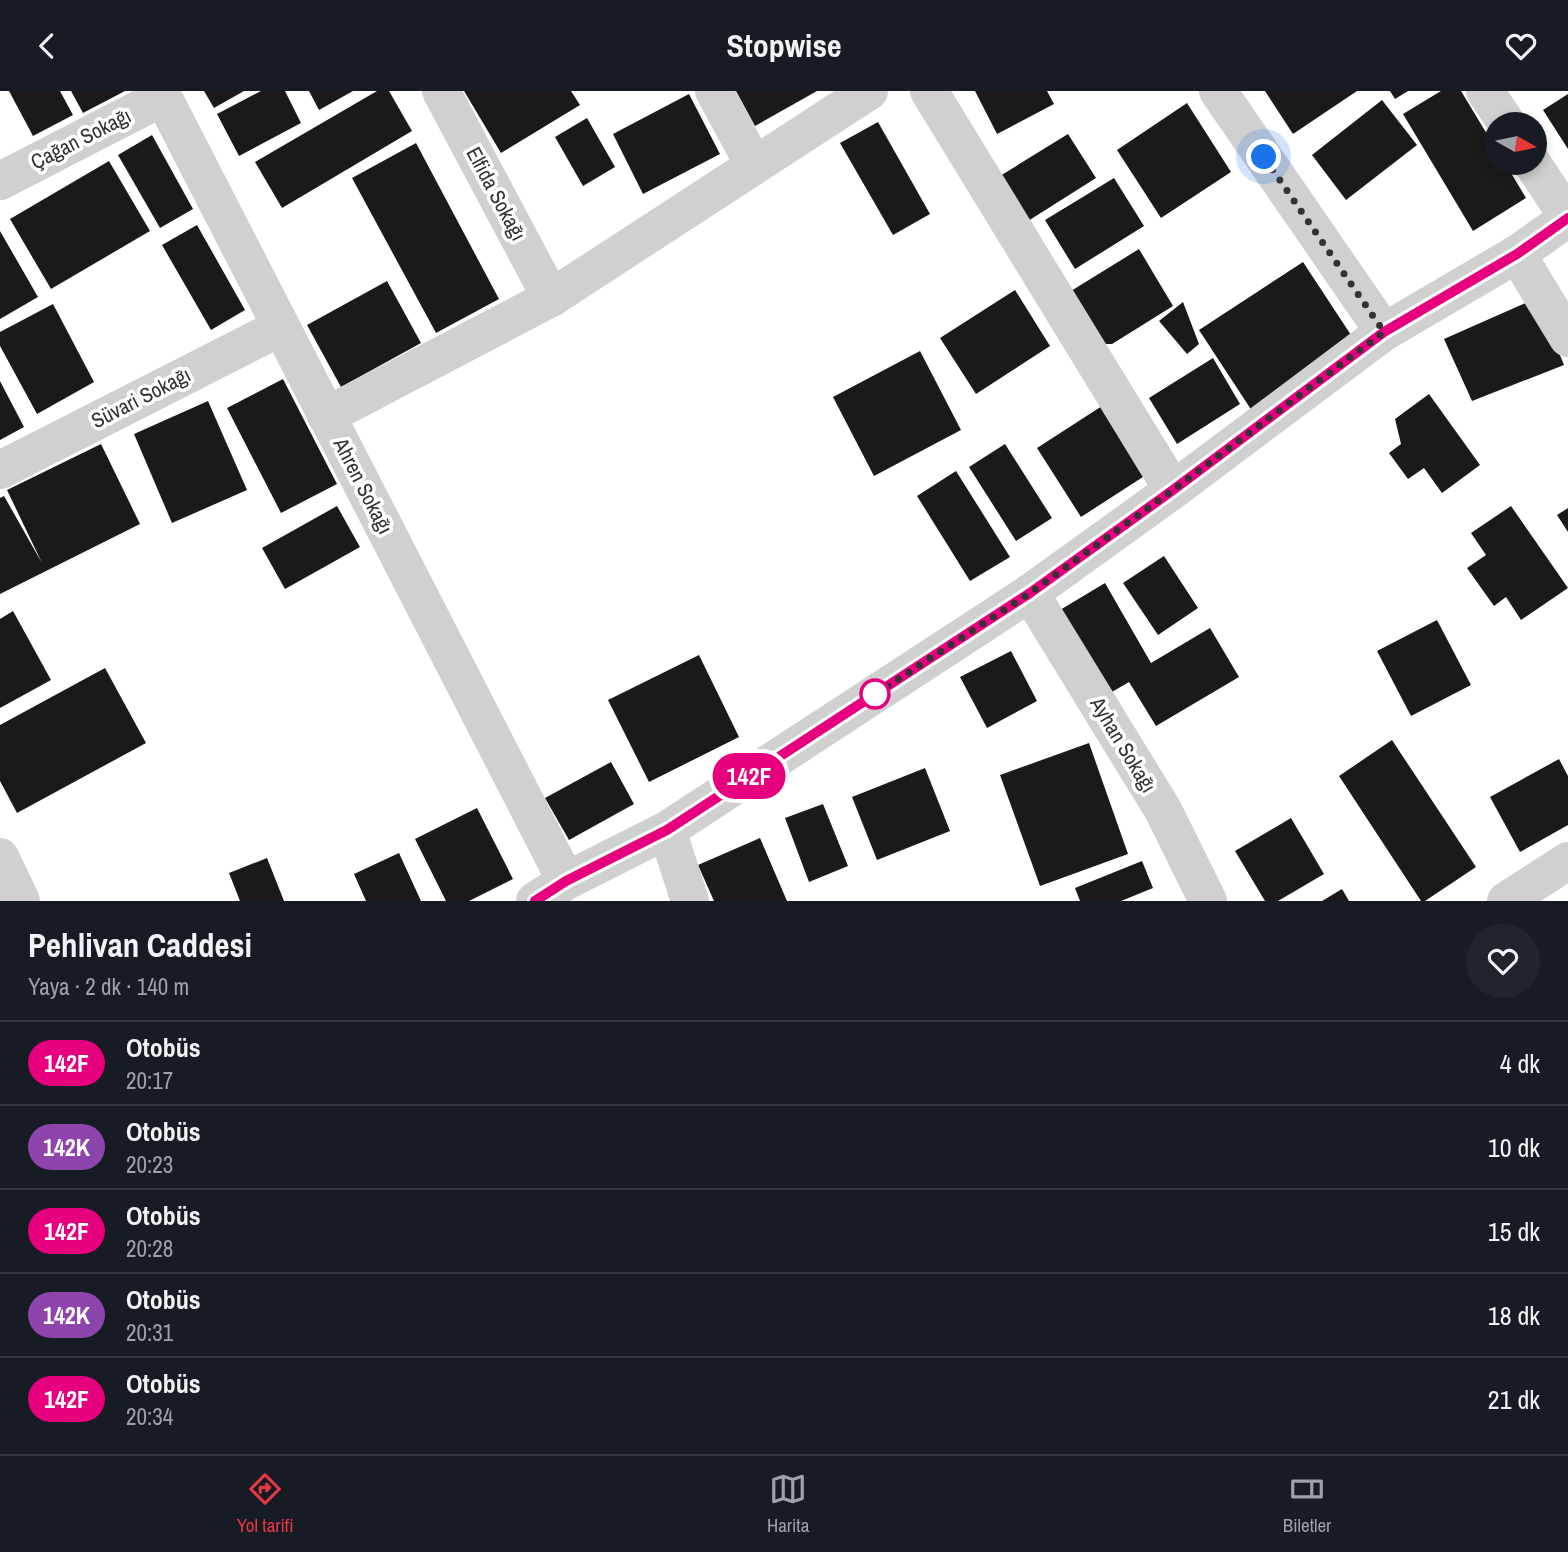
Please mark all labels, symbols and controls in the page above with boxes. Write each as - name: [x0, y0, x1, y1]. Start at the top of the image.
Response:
- text: Stopwise: [726, 24, 842, 67]
- icon: back: [28, 27, 66, 65]
- icon: heart: [1502, 27, 1540, 65]
- street label: Çağan Sokağı: [26, 101, 136, 176]
- north arrow: [1484, 112, 1547, 175]
- map controls: [1484, 112, 1547, 175]
- your location: [1246, 139, 1281, 174]
- street label: Elfida Sokağı: [460, 142, 533, 246]
- street label: Süvari Sokağı: [86, 360, 196, 435]
- street label: Ahren Sokağı: [326, 432, 400, 539]
- unlabelled marker: [860, 679, 890, 709]
- street label: Ayhan Sokağı: [1083, 691, 1163, 798]
- line badge: 142F: [700, 753, 798, 799]
- text: 142F: [727, 760, 771, 792]
- text: Pehlivan Caddesi: [28, 923, 252, 967]
- button: heart: [1466, 924, 1540, 998]
- text: Yaya · 2 dk · 140 m: [28, 971, 189, 1002]
- text: Otobüs: [126, 1030, 201, 1065]
- text: 4 dk: [1500, 1046, 1540, 1081]
- text: 142F: [44, 1047, 89, 1079]
- text: 20:17: [126, 1065, 173, 1096]
- text: Otobüs: [126, 1114, 201, 1149]
- text: 10 dk: [1488, 1130, 1540, 1165]
- text: 142K: [43, 1131, 90, 1163]
- text: 20:23: [126, 1149, 173, 1180]
- text: Otobüs: [126, 1198, 201, 1233]
- text: 15 dk: [1488, 1214, 1540, 1249]
- text: 142F: [44, 1215, 89, 1247]
- text: 20:28: [126, 1233, 173, 1264]
- text: Otobüs: [126, 1282, 201, 1317]
- text: 18 dk: [1488, 1298, 1540, 1333]
- text: 142K: [43, 1299, 90, 1331]
- text: 20:31: [126, 1317, 173, 1348]
- text: Otobüs: [126, 1366, 201, 1401]
- text: 21 dk: [1488, 1382, 1540, 1417]
- text: 142F: [44, 1383, 89, 1415]
- text: 20:34: [126, 1401, 173, 1432]
- tab: Yol tarifi: [237, 1470, 294, 1538]
- tab: Harita: [767, 1470, 809, 1538]
- tab: Biletler: [1283, 1470, 1331, 1538]

